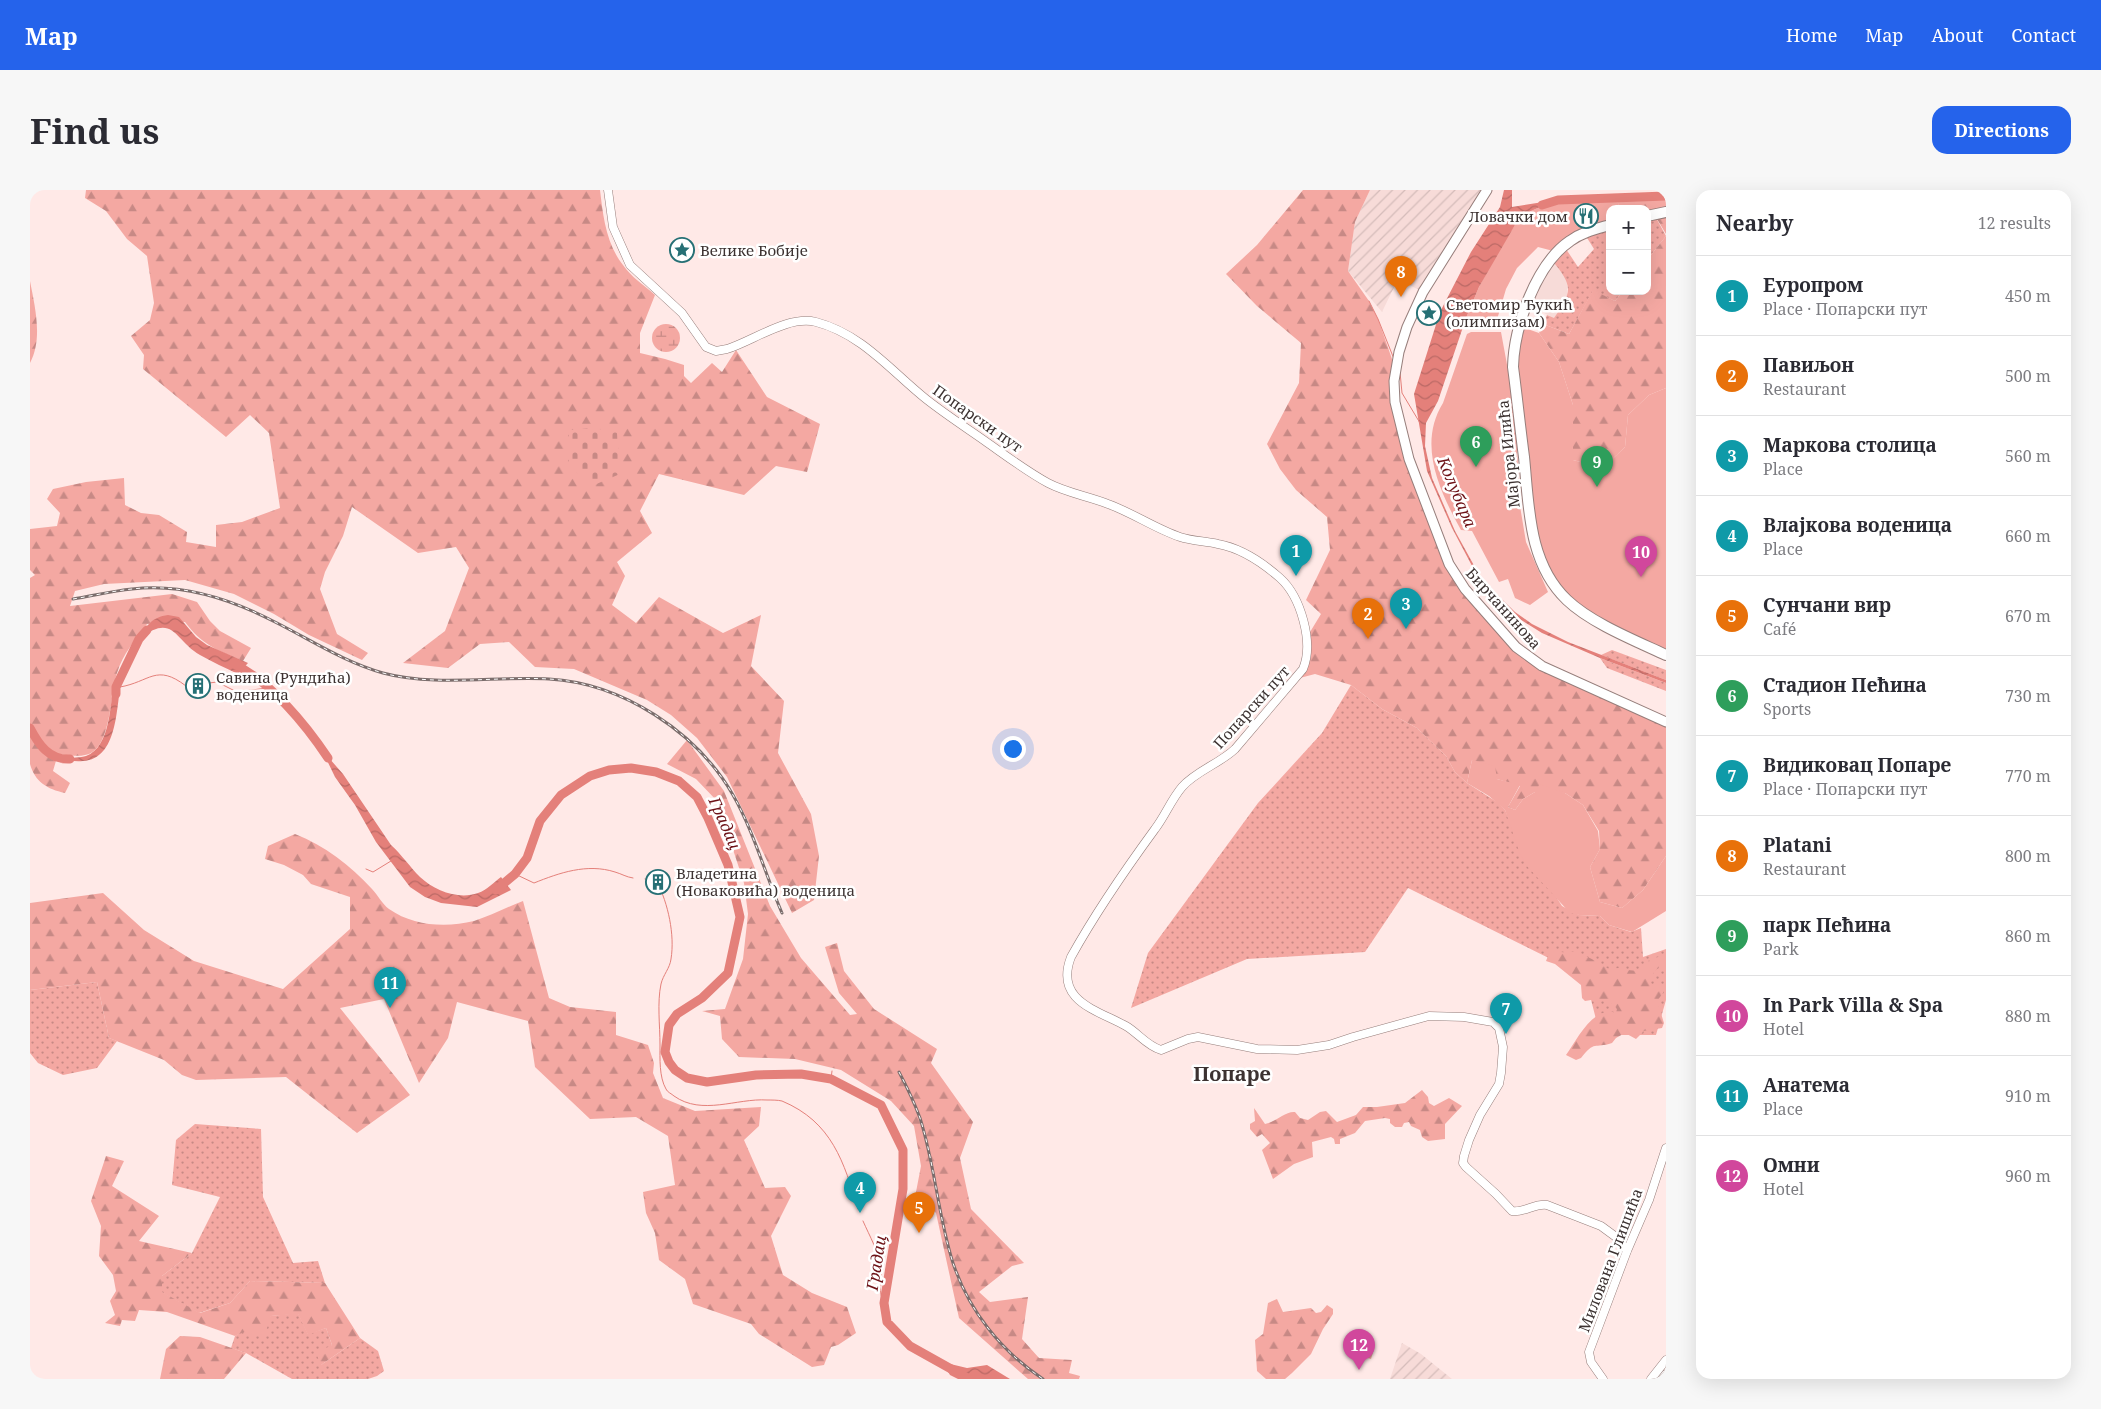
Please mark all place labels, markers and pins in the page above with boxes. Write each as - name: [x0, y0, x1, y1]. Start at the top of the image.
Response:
- restaurant icon: Ловачки дом: [1573, 203, 1599, 229]
- place label: Ловачки дом: [1469, 206, 1568, 226]
- place icon: Велике Бобије: [669, 237, 695, 263]
- place label: Велике Бобије: [700, 240, 808, 260]
- pin: 8: [1385, 256, 1417, 297]
- place label: Светомир Ђукић (олимпизам): [1446, 294, 1573, 331]
- place icon: Светомир Ђукић (олимпизам): [1416, 300, 1442, 326]
- pin: 6: [1460, 426, 1492, 467]
- pin: 9: [1581, 446, 1613, 487]
- pin: 1: [1280, 535, 1312, 576]
- pin: 10: [1625, 536, 1657, 577]
- pin: 3: [1390, 588, 1422, 629]
- pin: 2: [1352, 598, 1384, 639]
- place label: Савина (Рундића) воденица: [216, 667, 351, 704]
- building icon: Савина (Рундића) воденица: [185, 673, 211, 699]
- place label: Владетина (Новаковића) воденица: [676, 863, 855, 900]
- building icon: Владетина (Новаковића) воденица: [645, 869, 671, 895]
- pin: 11: [374, 967, 406, 1008]
- pin: 7: [1490, 993, 1522, 1034]
- pin: 4: [844, 1172, 876, 1213]
- pin: 5: [903, 1192, 935, 1233]
- pin: 12: [1343, 1329, 1375, 1370]

